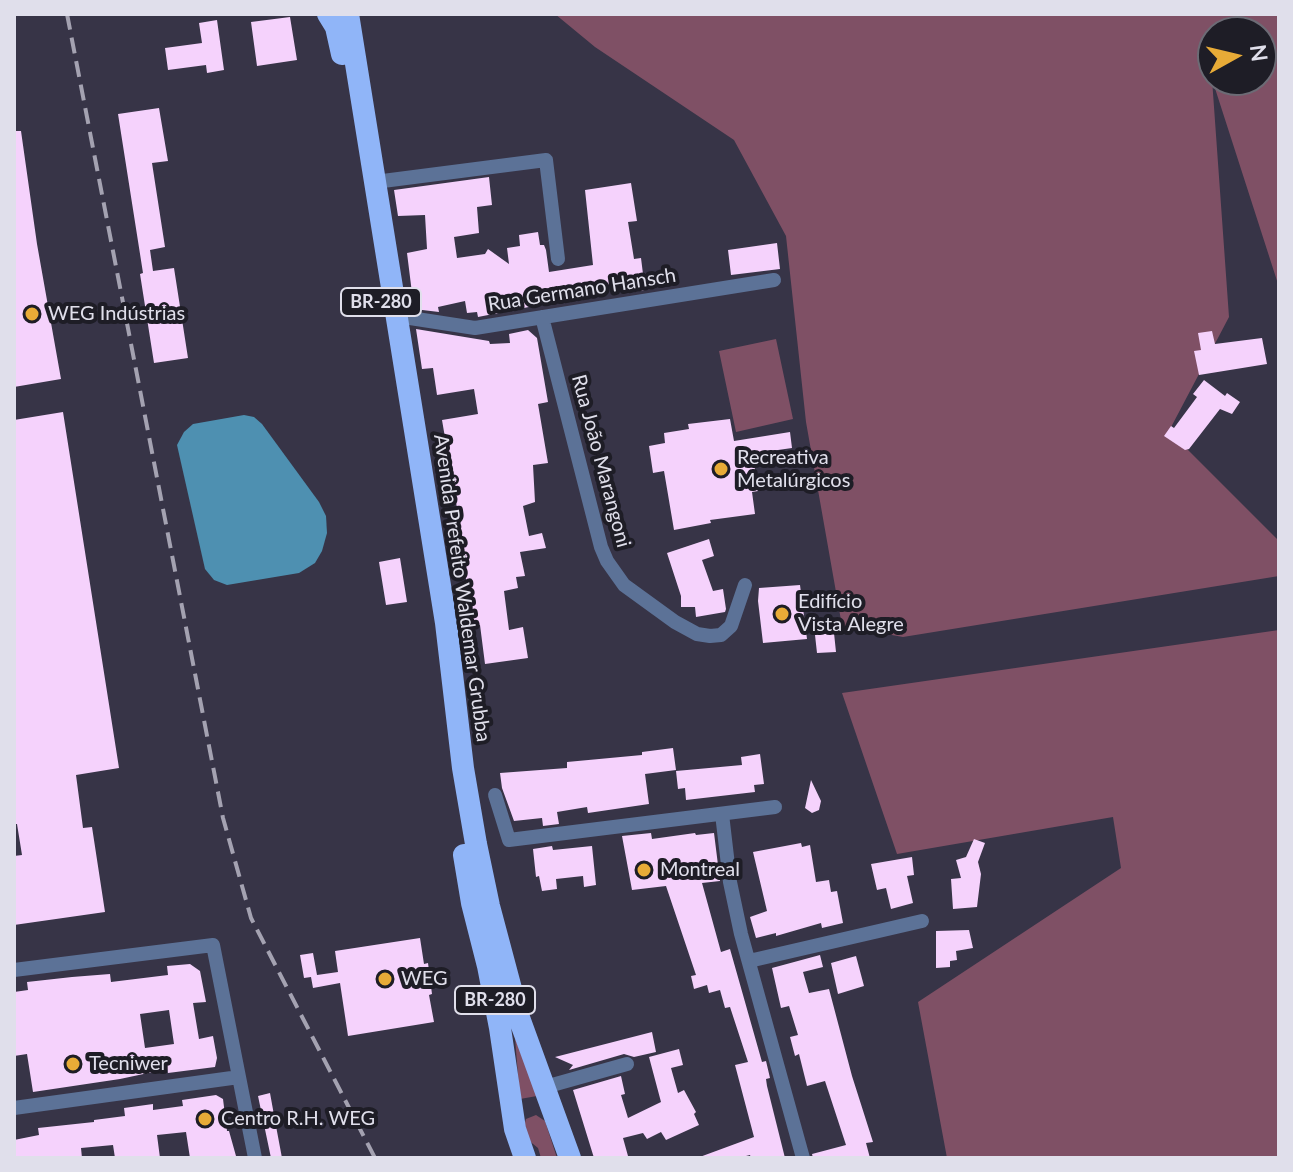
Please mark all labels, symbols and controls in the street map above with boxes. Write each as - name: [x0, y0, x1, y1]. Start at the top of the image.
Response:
- north arrow: [1197, 16, 1277, 96]
- text: N: [1245, 43, 1274, 63]
- street label: Rua Germano Hansch: [486, 263, 678, 317]
- road number: BR-280: [341, 288, 421, 316]
- place label: WEG Indústrias: [48, 302, 185, 326]
- marker: WEG Indústrias: [23, 305, 41, 323]
- street label: Rua João Marangoni: [566, 372, 636, 550]
- street label: Avenida Prefeito Waldemar Grubba: [429, 433, 495, 743]
- place label: Recreativa Metalúrgicos: [737, 446, 850, 493]
- marker: Recreativa Metalúrgicos: [712, 460, 730, 478]
- place label: Edifício Vista Alegre: [798, 590, 904, 637]
- marker: Edifício Vista Alegre: [773, 605, 791, 623]
- place label: Montreal: [660, 858, 740, 882]
- marker: Montreal: [635, 861, 653, 879]
- place label: WEG: [401, 967, 448, 991]
- marker: WEG: [376, 970, 394, 988]
- road number: BR-280: [455, 986, 535, 1014]
- place label: Tecniwer: [89, 1052, 168, 1076]
- marker: Tecniwer: [64, 1055, 82, 1073]
- place label: Centro R.H. WEG: [221, 1107, 375, 1131]
- marker: Centro R.H. WEG: [196, 1110, 214, 1128]

